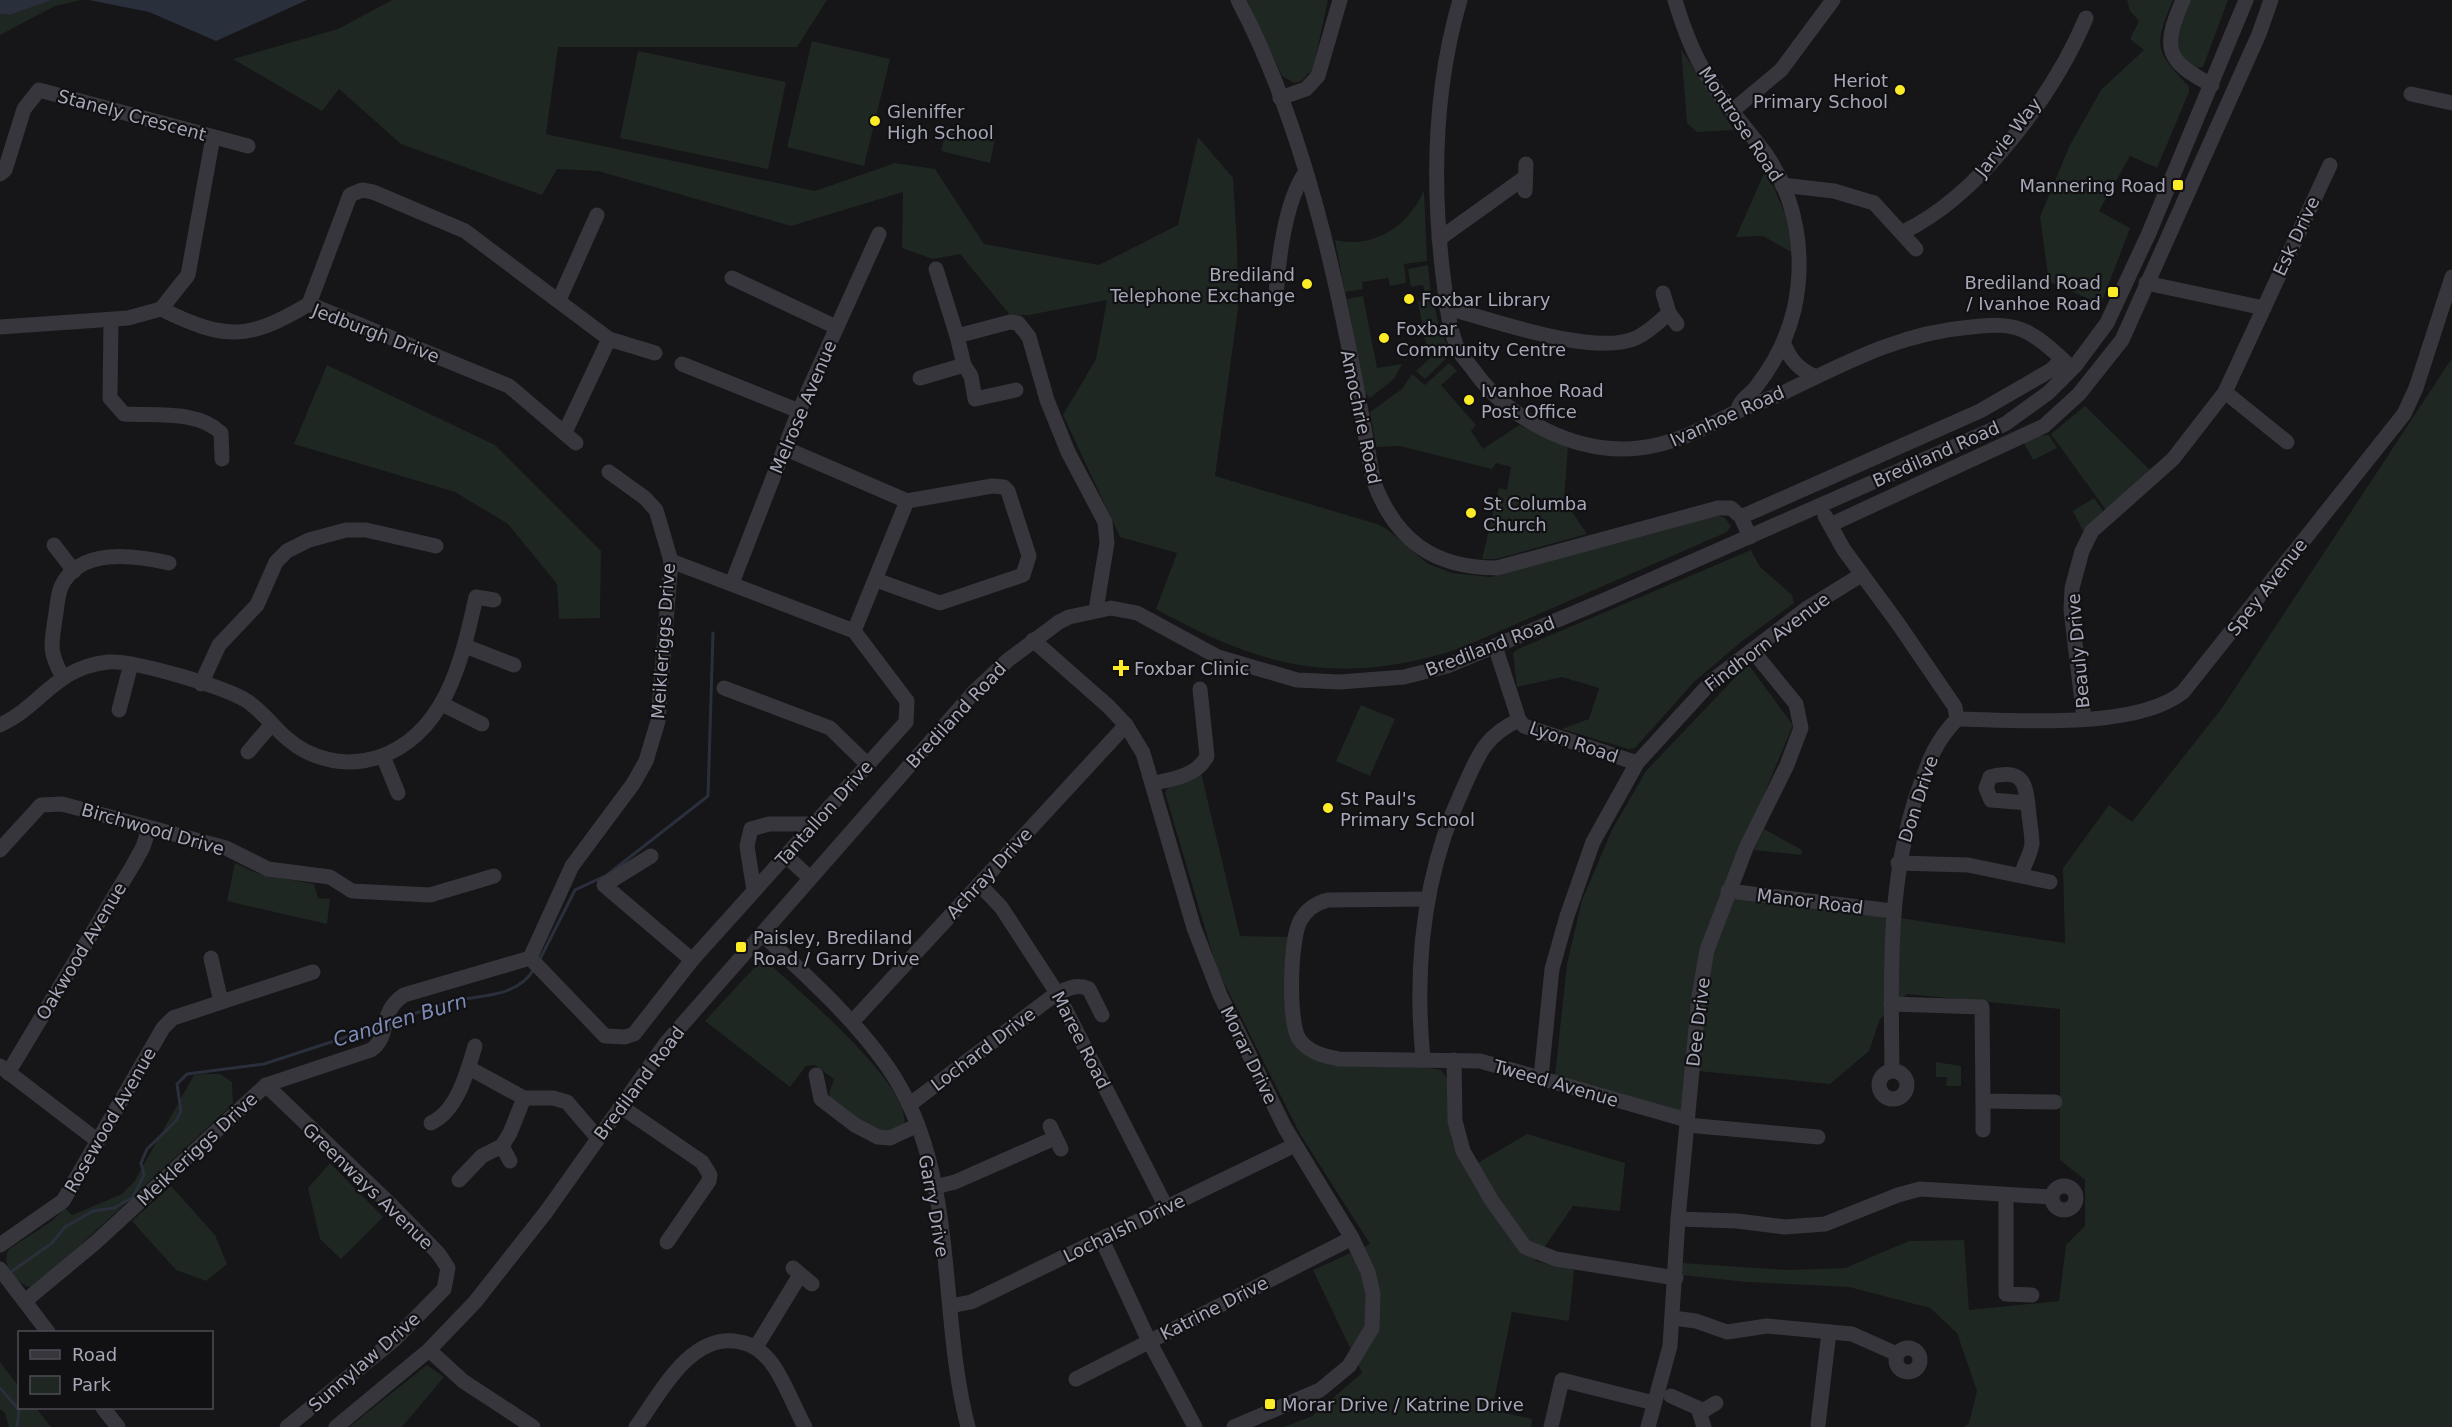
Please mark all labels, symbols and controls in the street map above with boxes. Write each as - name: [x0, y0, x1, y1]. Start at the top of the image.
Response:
- street label: Montrose Road: [1695, 62, 1787, 186]
- place label: Heriot Primary School: [1753, 70, 1888, 112]
- marker: Heriot Primary School: [1893, 83, 1907, 97]
- street label: Stanely Crescent: [55, 85, 209, 145]
- street label: Jarvie Way: [1970, 93, 2046, 181]
- place label: Gleniffer High School: [887, 101, 994, 143]
- marker: Gleniffer High School: [868, 114, 882, 128]
- place label: Mannering Road: [2019, 175, 2166, 196]
- marker: Mannering Road: [2171, 178, 2185, 192]
- street label: Esk Drive: [2269, 193, 2323, 279]
- place label: Brediland Telephone Exchange: [1109, 264, 1295, 306]
- place label: Brediland Road / Ivanhoe Road: [1964, 272, 2101, 314]
- marker: Brediland Telephone Exchange: [1300, 277, 1314, 291]
- marker: Brediland Road / Ivanhoe Road: [2106, 285, 2120, 299]
- place label: Foxbar Library: [1421, 289, 1551, 310]
- marker: Foxbar Library: [1402, 292, 1416, 306]
- street label: Jedburgh Drive: [309, 299, 442, 367]
- place label: Foxbar Community Centre: [1396, 318, 1566, 360]
- marker: Foxbar Community Centre: [1377, 331, 1391, 345]
- street label: Melrose Avenue: [765, 337, 841, 477]
- street label: Amochrie Road: [1337, 348, 1385, 486]
- place label: Ivanhoe Road Post Office: [1481, 380, 1604, 422]
- street label: Ivanhoe Road: [1667, 381, 1787, 451]
- marker: Ivanhoe Road Post Office: [1462, 393, 1476, 407]
- street label: Brediland Road: [1869, 417, 2003, 491]
- place label: St Columba Church: [1483, 493, 1587, 535]
- marker: St Columba Church: [1464, 506, 1478, 520]
- street label: Spey Avenue: [2223, 534, 2311, 640]
- street label: Meikleriggs Drive: [647, 562, 679, 720]
- street label: Findhorn Avenue: [1701, 588, 1833, 696]
- street label: Beauly Drive: [2063, 593, 2093, 709]
- street label: Brediland Road: [1422, 612, 1558, 680]
- street label: Brediland Road: [902, 658, 1010, 772]
- place label: Foxbar Clinic: [1134, 658, 1249, 679]
- marker: Foxbar Clinic: [1112, 659, 1130, 677]
- street label: Lyon Road: [1527, 717, 1621, 767]
- street label: Don Drive: [1894, 753, 1942, 845]
- street label: Tantallon Drive: [770, 756, 877, 871]
- place label: St Paul's Primary School: [1340, 788, 1475, 830]
- street label: Birchwood Drive: [79, 799, 227, 859]
- marker: St Paul's Primary School: [1321, 801, 1335, 815]
- street label: Achray Drive: [942, 823, 1036, 923]
- street label: Oakwood Avenue: [32, 879, 130, 1023]
- street label: Manor Road: [1755, 884, 1865, 918]
- place label: Paisley, Brediland Road / Garry Drive: [753, 927, 920, 969]
- marker: Paisley, Brediland Road / Garry Drive: [734, 940, 748, 954]
- street label: Dee Drive: [1682, 976, 1714, 1068]
- water label: Candren Burn: [330, 988, 470, 1052]
- street label: Maree Road: [1047, 988, 1115, 1092]
- street label: Lochard Drive: [927, 1003, 1039, 1095]
- street label: Morar Drive: [1216, 1003, 1282, 1107]
- street label: Brediland Road: [590, 1022, 688, 1144]
- street label: Rosewood Avenue: [60, 1044, 160, 1196]
- street label: Tweed Avenue: [1490, 1055, 1621, 1111]
- street label: Meikleriggs Drive: [133, 1088, 261, 1210]
- street label: Greenways Avenue: [299, 1118, 437, 1254]
- street label: Garry Drive: [915, 1153, 953, 1259]
- street label: Lochalsh Drive: [1060, 1190, 1188, 1266]
- street label: Katrine Drive: [1157, 1272, 1271, 1344]
- street label: Sunnylaw Drive: [304, 1308, 424, 1416]
- legend: [18, 1331, 213, 1409]
- text: Road: [72, 1344, 117, 1365]
- text: Park: [72, 1374, 111, 1395]
- place label: Morar Drive / Katrine Drive: [1282, 1394, 1524, 1415]
- marker: Morar Drive / Katrine Drive: [1263, 1397, 1277, 1411]

